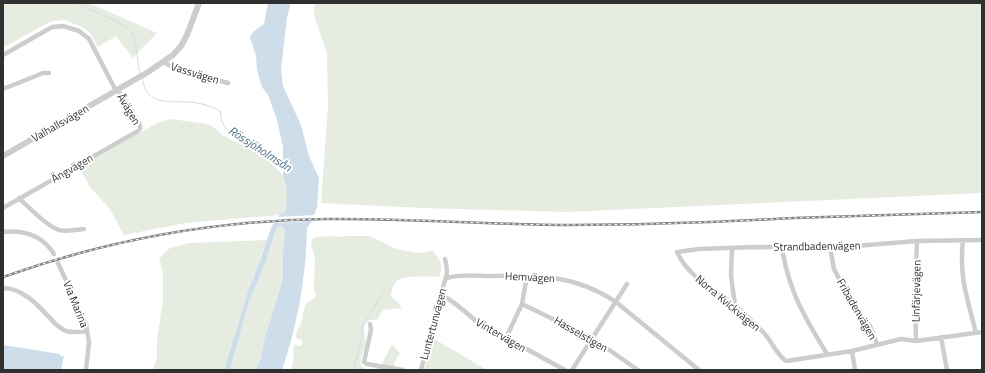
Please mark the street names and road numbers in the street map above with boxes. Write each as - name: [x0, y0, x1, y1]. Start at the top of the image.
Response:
- street label: Vassvägen: [169, 58, 221, 88]
- street label: Åvägen: [113, 90, 145, 128]
- street label: Valhallsvägen: [28, 100, 92, 146]
- street label: Ängvägen: [48, 150, 96, 186]
- street label: Strandbadenvägen: [773, 237, 861, 255]
- street label: Linfärjevägen: [907, 260, 925, 322]
- street label: Hemvägen: [505, 268, 555, 286]
- street label: Norra Kvickvägen: [692, 271, 764, 335]
- street label: Fribadenvägen: [833, 276, 881, 343]
- street label: Via Marina: [59, 278, 93, 330]
- street label: Luntertunvägen: [416, 286, 450, 362]
- street label: Hasselstigen: [551, 312, 611, 356]
- street label: Vintervägen: [473, 314, 529, 356]

